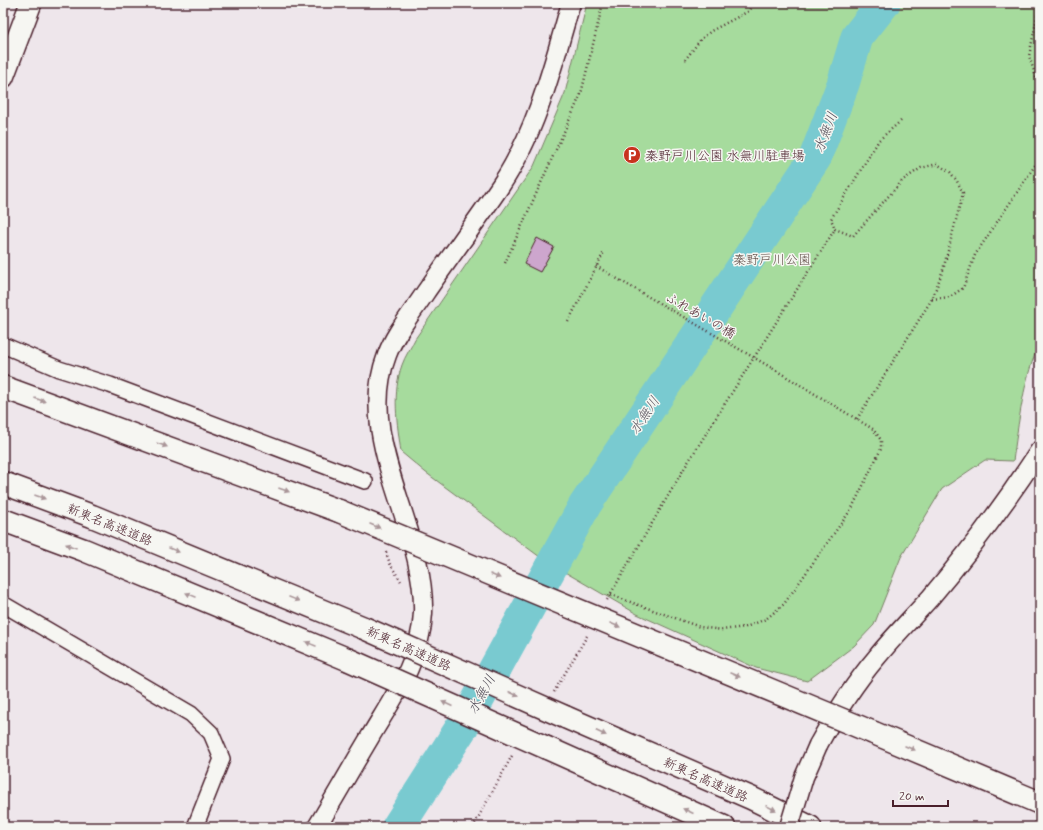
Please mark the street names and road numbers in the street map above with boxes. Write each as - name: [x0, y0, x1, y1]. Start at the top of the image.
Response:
- street label: ふれあいの橋: [662, 289, 738, 343]
- street label: 新東名高速道路: [64, 500, 155, 550]
- street label: 新東名高速道路: [363, 623, 453, 676]
- street label: 新東名高速道路: [660, 754, 750, 807]

